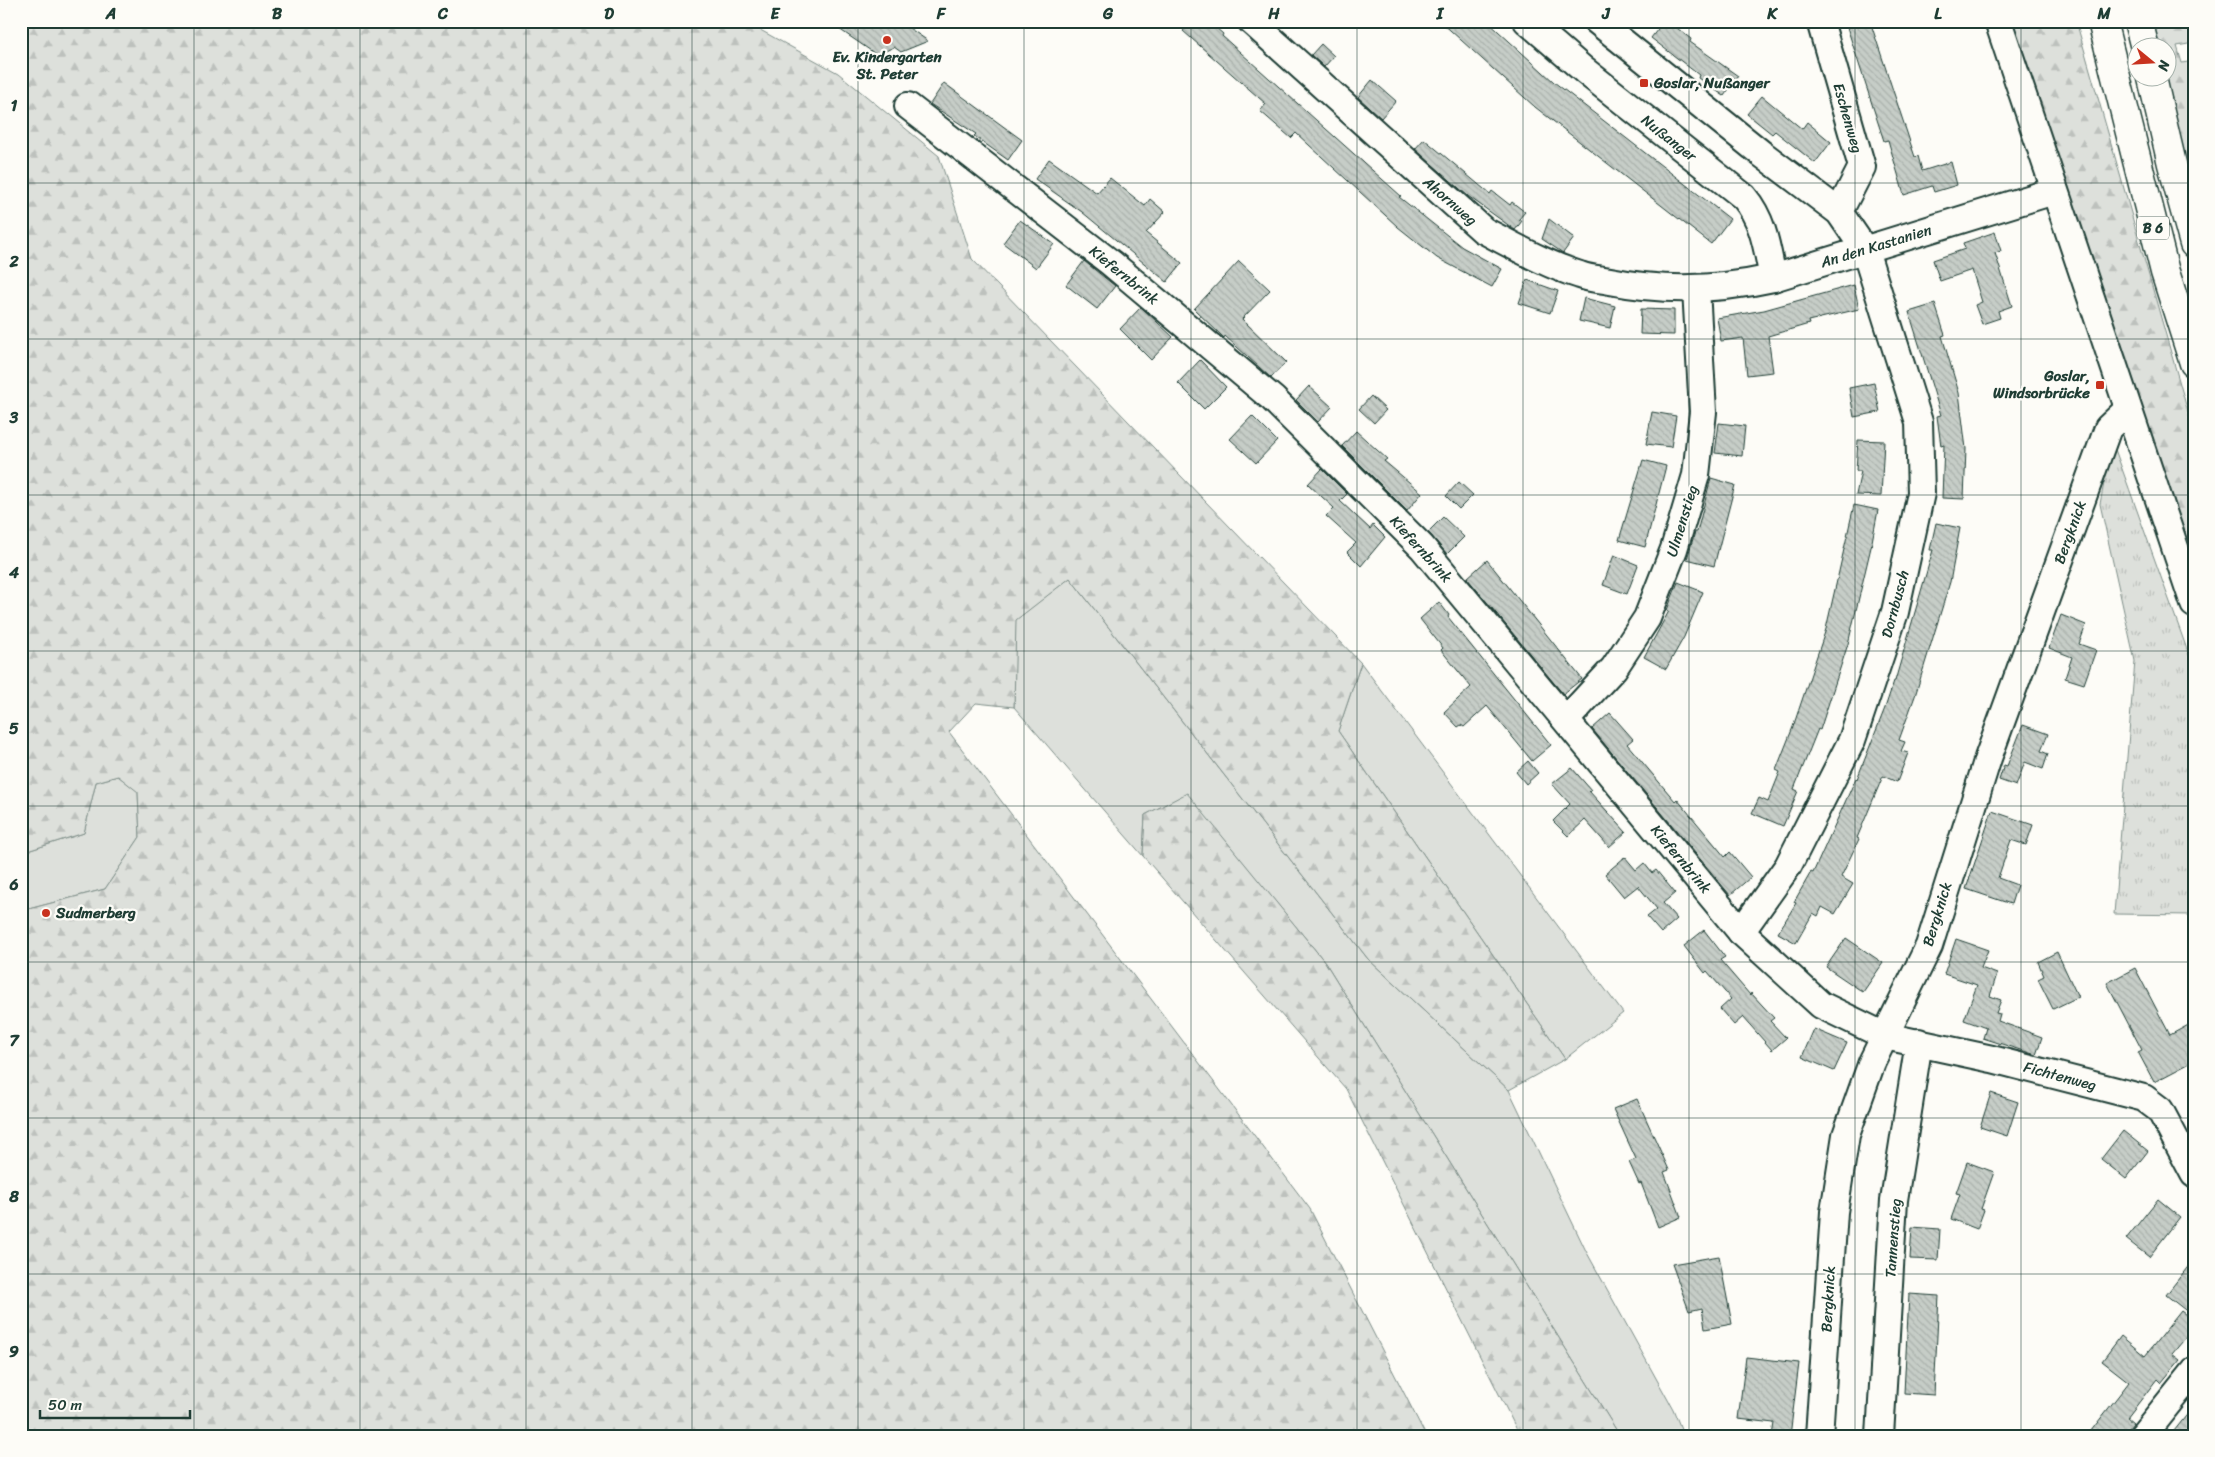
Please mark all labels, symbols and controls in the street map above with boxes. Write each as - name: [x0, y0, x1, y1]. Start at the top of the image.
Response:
- text: A: [105, 0, 116, 28]
- text: B: [272, 0, 283, 28]
- text: C: [437, 0, 449, 28]
- text: D: [604, 0, 614, 28]
- text: E: [771, 0, 781, 28]
- text: F: [936, 0, 947, 28]
- text: G: [1102, 0, 1114, 28]
- text: H: [1267, 0, 1280, 28]
- text: I: [1436, 0, 1445, 28]
- text: J: [1601, 0, 1611, 28]
- text: K: [1766, 0, 1778, 28]
- text: L: [1934, 0, 1942, 28]
- text: M: [2096, 0, 2111, 28]
- marker: Ev. Kindergarten St. Peter: [881, 34, 893, 46]
- north arrow: [2128, 38, 2178, 88]
- place label: Ev. Kindergarten St. Peter: [832, 44, 943, 87]
- text: N: [2150, 56, 2178, 75]
- place label: Goslar, Nußanger: [1653, 70, 1771, 96]
- marker: Goslar, Nußanger: [1638, 77, 1650, 89]
- street label: Eschenweg: [1826, 80, 1870, 156]
- text: 1: [11, 91, 18, 120]
- street label: Nußanger: [1635, 108, 1703, 169]
- street label: Ahornweg: [1416, 169, 1483, 232]
- street label: An den Kastanien: [1816, 217, 1935, 276]
- road number: B 6: [2137, 217, 2169, 240]
- street label: Kiefernbrink: [1083, 239, 1166, 312]
- text: 2: [8, 247, 19, 276]
- place label: Goslar, Windsorbrücke: [1993, 363, 2090, 406]
- marker: Goslar, Windsorbrücke: [2094, 379, 2106, 391]
- text: 3: [9, 403, 19, 432]
- street label: Ulmenstieg: [1659, 482, 1705, 560]
- street label: Bergknick: [2046, 496, 2094, 568]
- street label: Kiefernbrink: [1383, 509, 1459, 590]
- text: 4: [8, 558, 19, 587]
- street label: Dornbusch: [1873, 567, 1917, 641]
- text: 5: [9, 714, 19, 743]
- street label: Kiefernbrink: [1644, 819, 1719, 900]
- text: 6: [8, 870, 19, 899]
- street label: Bergknick: [1915, 878, 1959, 950]
- place label: Sudmerberg: [55, 900, 136, 926]
- marker: Sudmerberg: [40, 907, 52, 919]
- text: 7: [9, 1026, 20, 1055]
- street label: Fichtenweg: [2021, 1054, 2099, 1098]
- text: 8: [8, 1182, 19, 1211]
- street label: Tannenstieg: [1877, 1197, 1909, 1279]
- street label: Bergknick: [1813, 1265, 1843, 1333]
- text: 9: [9, 1337, 19, 1366]
- scale bar: [40, 1387, 190, 1419]
- text: 50 m: [48, 1392, 83, 1418]

